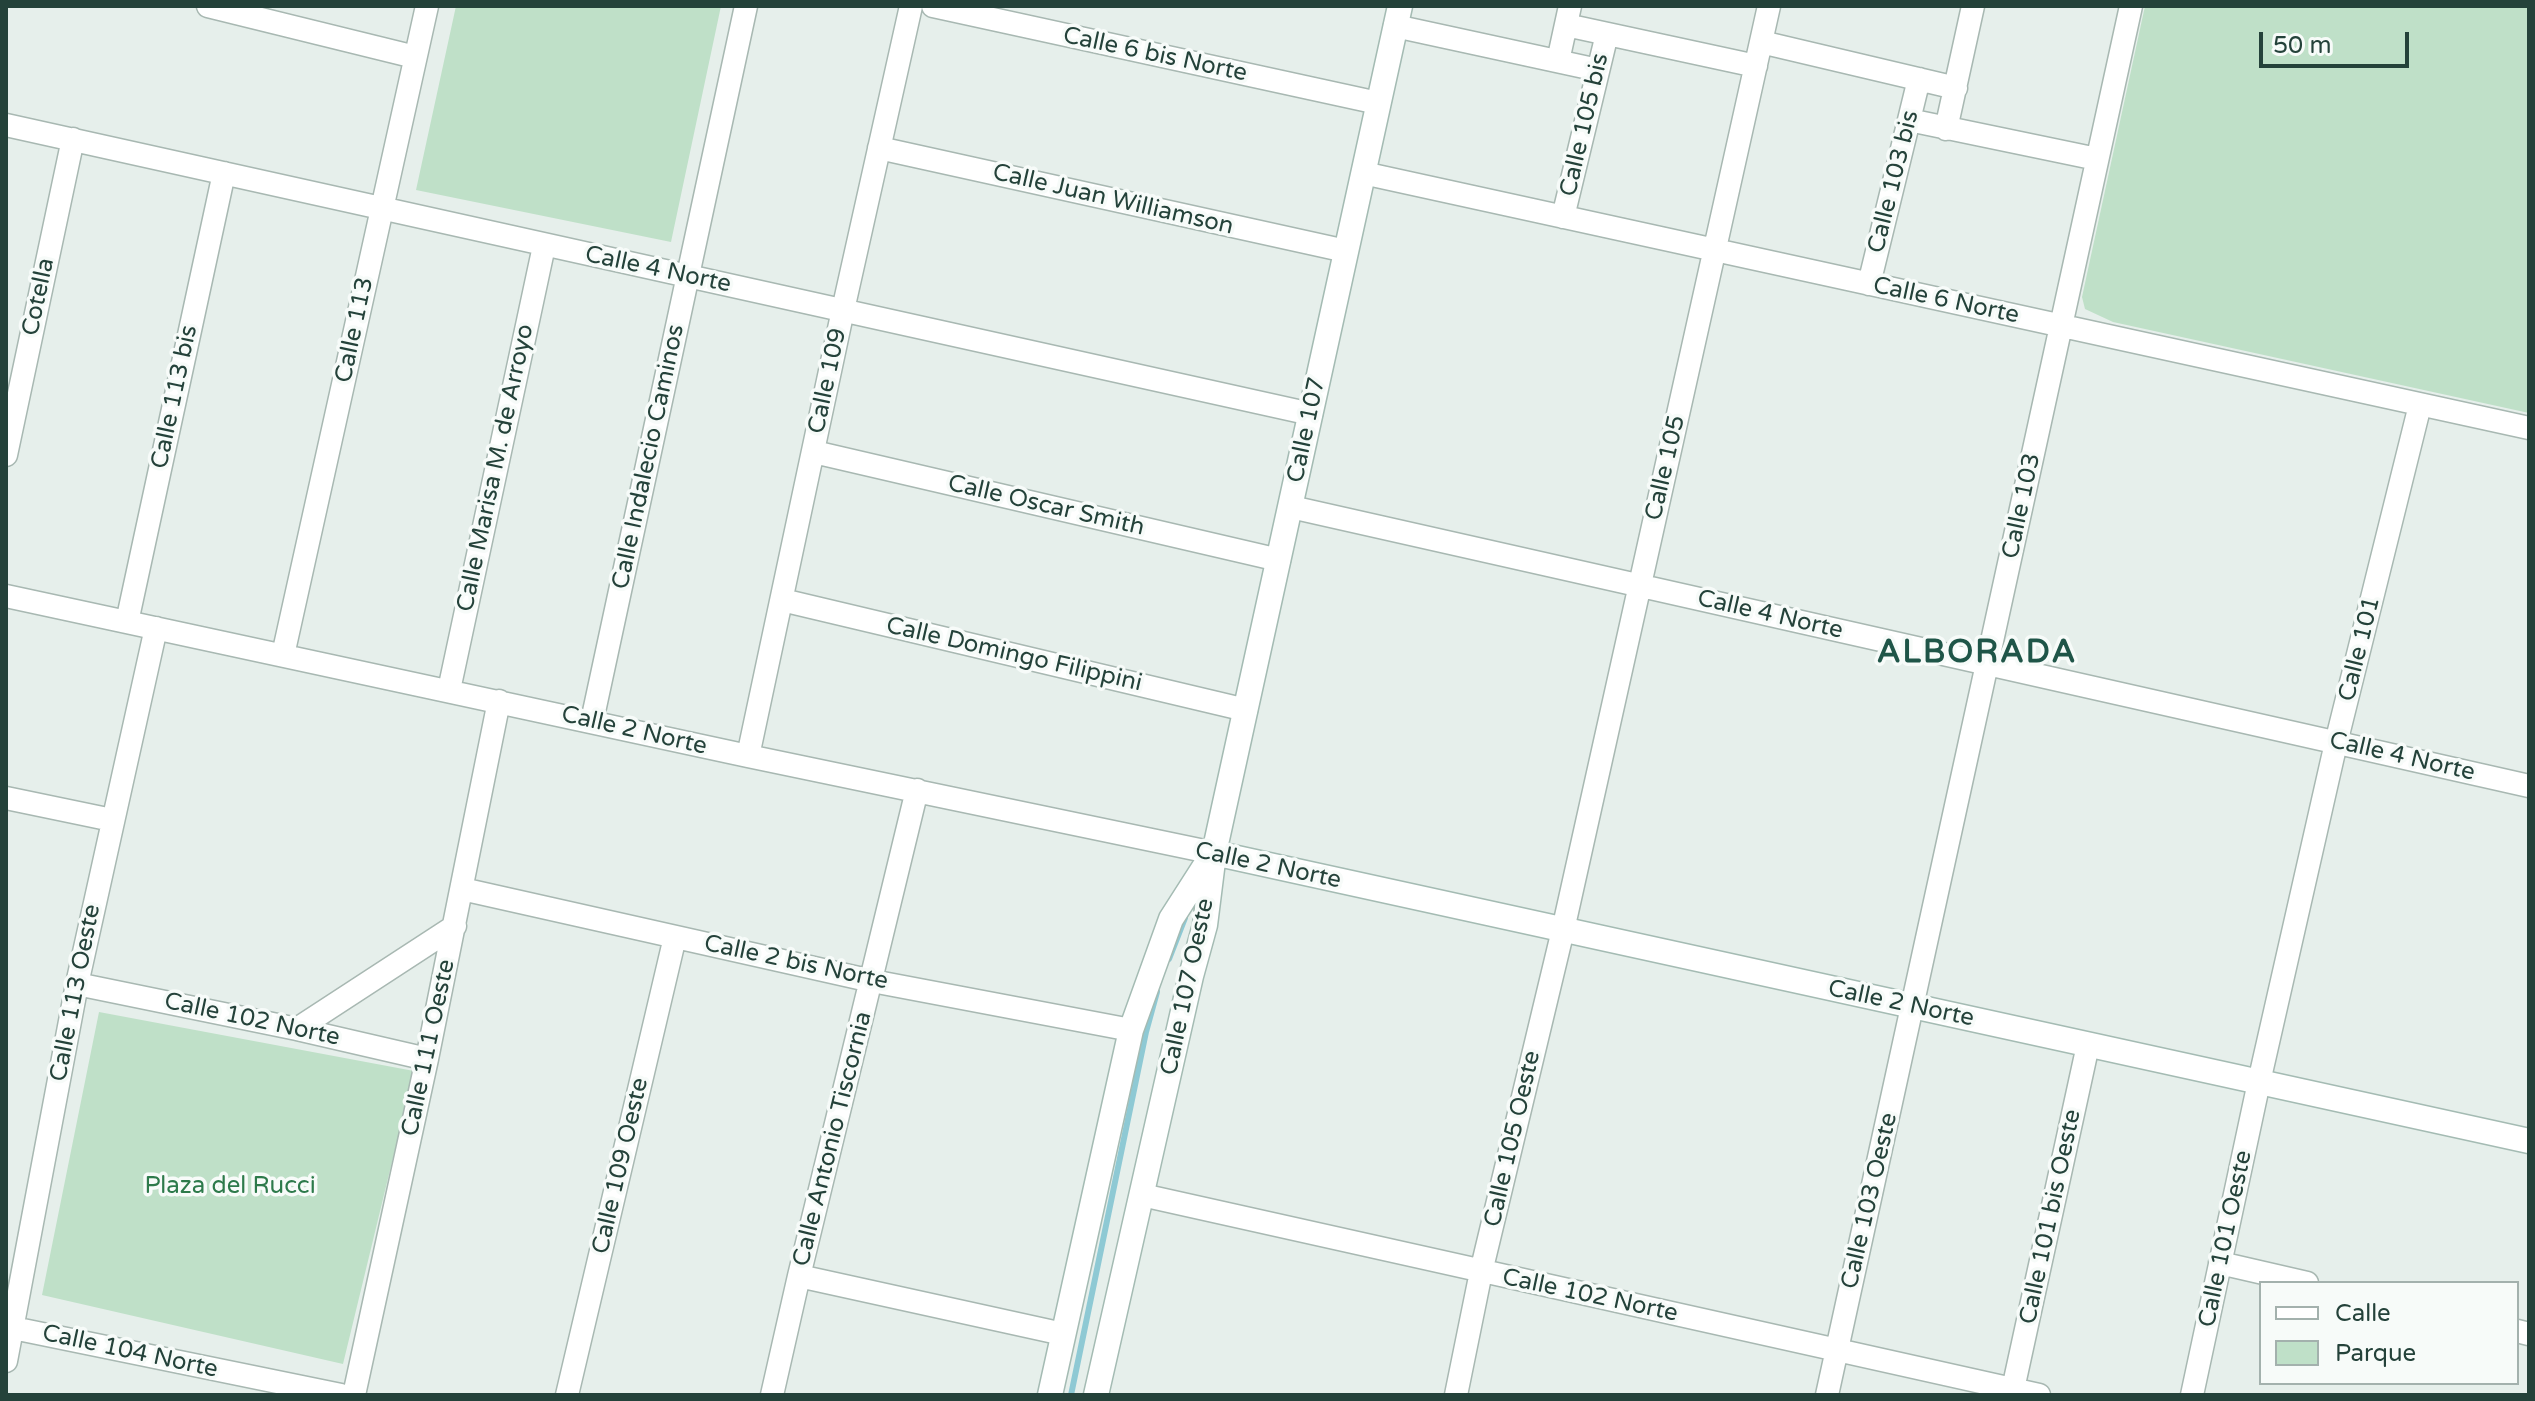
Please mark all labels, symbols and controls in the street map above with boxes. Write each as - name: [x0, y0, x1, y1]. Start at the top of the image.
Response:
- scale bar: [2263, 16, 2413, 66]
- street label: Calle 6 bis Norte: [1060, 21, 1250, 89]
- text: 50 m: [2273, 31, 2331, 60]
- street label: Calle 105 bis: [1555, 51, 1615, 199]
- street label: Calle 103 bis: [1862, 108, 1926, 256]
- street label: Calle Juan Williamson: [990, 158, 1236, 242]
- street label: Calle 4 Norte: [582, 240, 734, 300]
- street label: Cotella: [17, 255, 61, 339]
- street label: Calle 6 Norte: [1870, 271, 2022, 331]
- street label: Calle 113: [330, 275, 380, 385]
- street label: Calle Marisa M. de Arroyo: [451, 322, 541, 614]
- street label: Calle Indalecio Caminos: [607, 322, 691, 592]
- street label: Calle 113 bis: [146, 323, 204, 471]
- street label: Calle 109: [803, 326, 853, 436]
- street label: Calle 107: [1282, 375, 1332, 485]
- street label: Calle 105: [1640, 413, 1692, 523]
- street label: Calle 103: [1997, 451, 2047, 561]
- street label: Calle Oscar Smith: [945, 469, 1147, 543]
- street label: Calle 4 Norte: [1694, 584, 1846, 646]
- street label: Calle 101: [2333, 594, 2387, 704]
- street label: Calle Domingo Filippini: [883, 612, 1145, 698]
- district label: ALBORADA: [1877, 635, 2077, 673]
- street label: Calle 2 Norte: [558, 700, 710, 762]
- street label: Calle 4 Norte: [2326, 726, 2478, 788]
- street label: Calle 2 Norte: [1192, 836, 1344, 896]
- street label: Calle 107 Oeste: [1155, 896, 1221, 1078]
- street label: Calle 113 Oeste: [45, 902, 107, 1084]
- street label: Calle 2 bis Norte: [701, 929, 891, 997]
- street label: Calle 111 Oeste: [396, 957, 462, 1139]
- street label: Calle 2 Norte: [1825, 974, 1977, 1034]
- street label: Calle 102 Norte: [162, 987, 342, 1053]
- street label: Calle Antonio Tiscornia: [787, 1009, 879, 1269]
- street label: Calle 105 Oeste: [1479, 1048, 1547, 1230]
- street label: Calle 109 Oeste: [587, 1075, 655, 1257]
- street label: Calle 101 bis Oeste: [2014, 1107, 2088, 1327]
- street label: Calle 103 Oeste: [1836, 1110, 1904, 1292]
- street label: Calle 101 Oeste: [2193, 1148, 2259, 1330]
- park label: Plaza del Rucci: [144, 1173, 316, 1201]
- street label: Calle 102 Norte: [1500, 1263, 1680, 1329]
- legend: [2259, 1281, 2519, 1385]
- text: Calle: [2335, 1299, 2391, 1328]
- street label: Calle 104 Norte: [40, 1319, 220, 1385]
- text: Parque: [2335, 1339, 2416, 1368]

